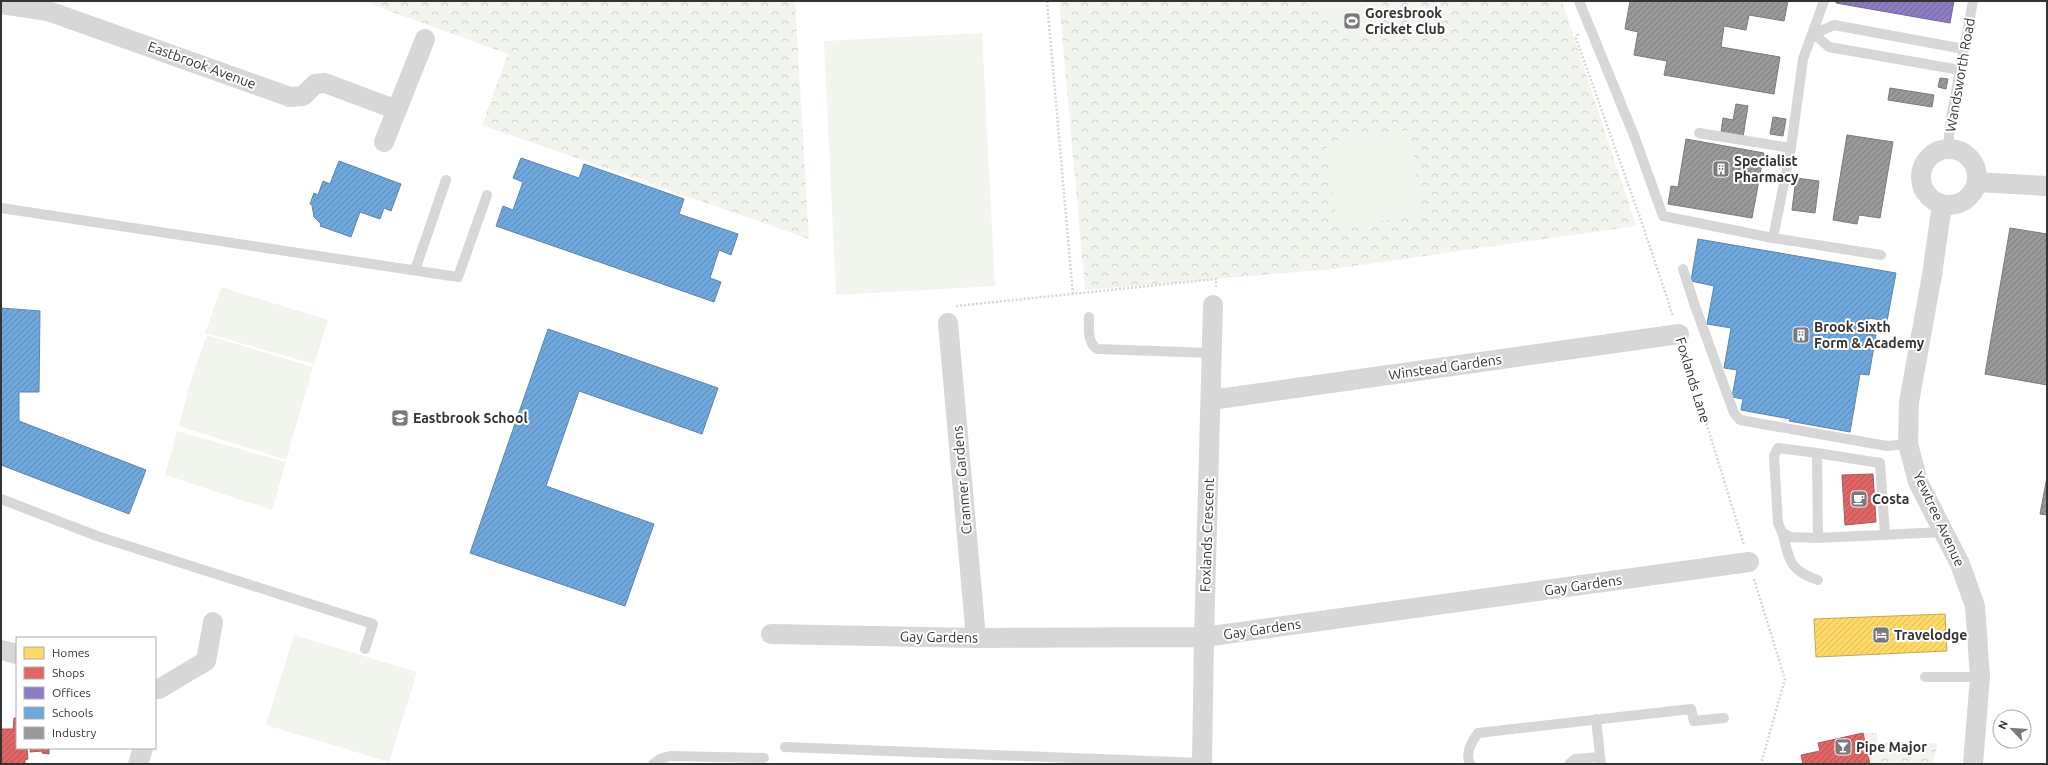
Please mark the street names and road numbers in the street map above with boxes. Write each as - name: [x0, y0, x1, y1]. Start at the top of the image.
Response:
- street label: Wandsworth Road: [1942, 17, 1978, 133]
- street label: Eastbrook Avenue: [146, 38, 258, 92]
- street label: Foxlands Lane: [1672, 335, 1714, 425]
- street label: Winstead Gardens: [1387, 351, 1503, 383]
- street label: Cranmer Gardens: [949, 425, 975, 535]
- street label: Yewtree Avenue: [1910, 469, 1968, 569]
- street label: Foxlands Crescent: [1197, 477, 1217, 592]
- street label: Gay Gardens: [1543, 572, 1623, 598]
- street label: Gay Gardens: [1222, 616, 1302, 642]
- street label: Gay Gardens: [900, 628, 978, 646]

